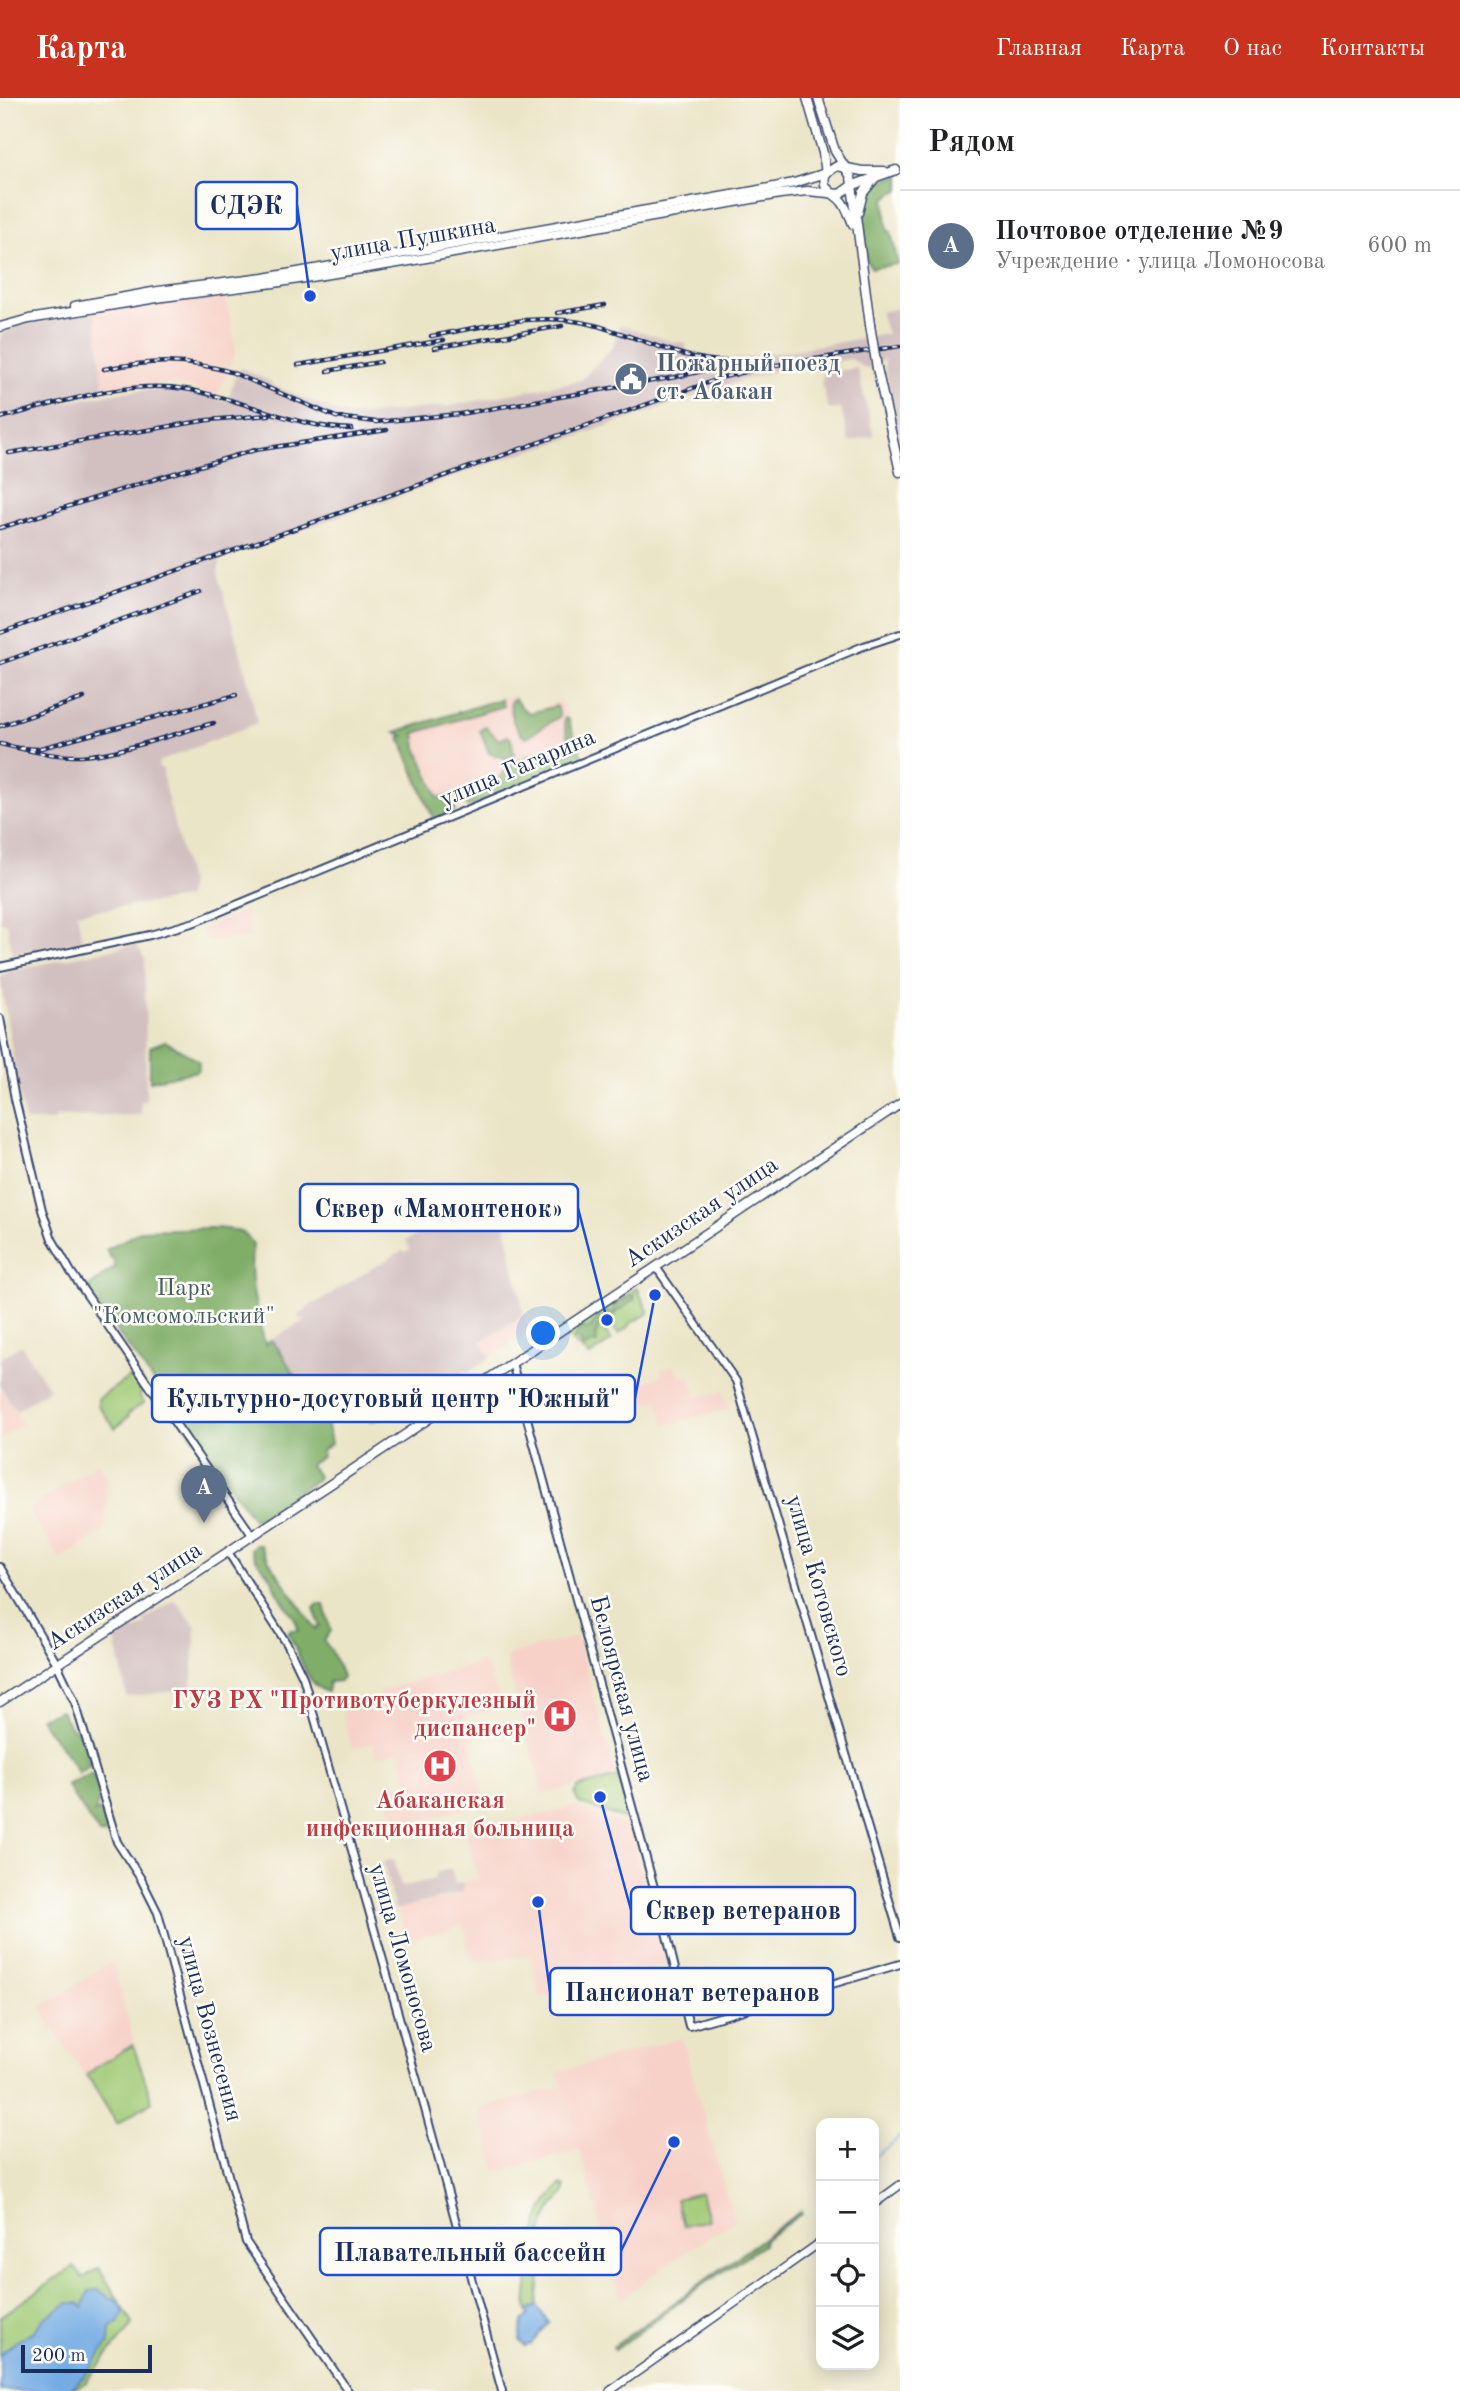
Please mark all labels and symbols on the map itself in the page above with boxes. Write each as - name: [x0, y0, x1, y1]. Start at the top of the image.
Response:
- callout: СДЭК: [196, 182, 297, 229]
- text: СДЭК: [210, 194, 282, 220]
- street label: улица Пушкина: [328, 214, 498, 266]
- place label: Пожарный поезд ст. Абакан: [656, 353, 840, 405]
- public building icon: Пожарный поезд ст. Абакан: [612, 360, 650, 398]
- street label: улица Гагарина: [437, 725, 599, 813]
- street label: Аскизская улица: [621, 1153, 783, 1273]
- callout: Сквер «Мамонтенок»: [300, 1184, 578, 1231]
- text: Сквер «Мамонтенок»: [314, 1197, 564, 1223]
- park label: Парк "Комсомольский": [93, 1277, 275, 1329]
- your location: [526, 1316, 560, 1350]
- callout: Культурно-досуговый центр "Южный": [152, 1375, 635, 1422]
- text: Культурно-досуговый центр "Южный": [166, 1387, 620, 1413]
- pin: A: [181, 1465, 227, 1523]
- street label: улица Котовского: [781, 1492, 855, 1680]
- street label: Аскизская улица: [43, 1538, 207, 1656]
- street label: Белоярская улица: [585, 1593, 657, 1785]
- place label: ГУЗ РХ "Противотуберкулезный диспансер": [172, 1690, 536, 1742]
- hospital icon: ГУЗ РХ "Противотуберкулезный диспансер": [541, 1697, 579, 1735]
- hospital icon: Абаканская инфекционная больница: [421, 1747, 459, 1785]
- place label: Абаканская инфекционная больница: [306, 1790, 574, 1842]
- street label: улица Ломоносова: [364, 1861, 440, 2055]
- callout: Сквер ветеранов: [631, 1887, 855, 1934]
- text: Сквер ветеранов: [645, 1899, 841, 1925]
- street label: улица Вознесения: [173, 1934, 245, 2124]
- callout: Пансионат ветеранов: [550, 1968, 833, 2015]
- text: Пансионат ветеранов: [564, 1981, 820, 2007]
- callout: Плавательный бассейн: [320, 2228, 621, 2275]
- text: Плавательный бассейн: [334, 2241, 606, 2267]
- scale bar: [21, 2342, 152, 2374]

